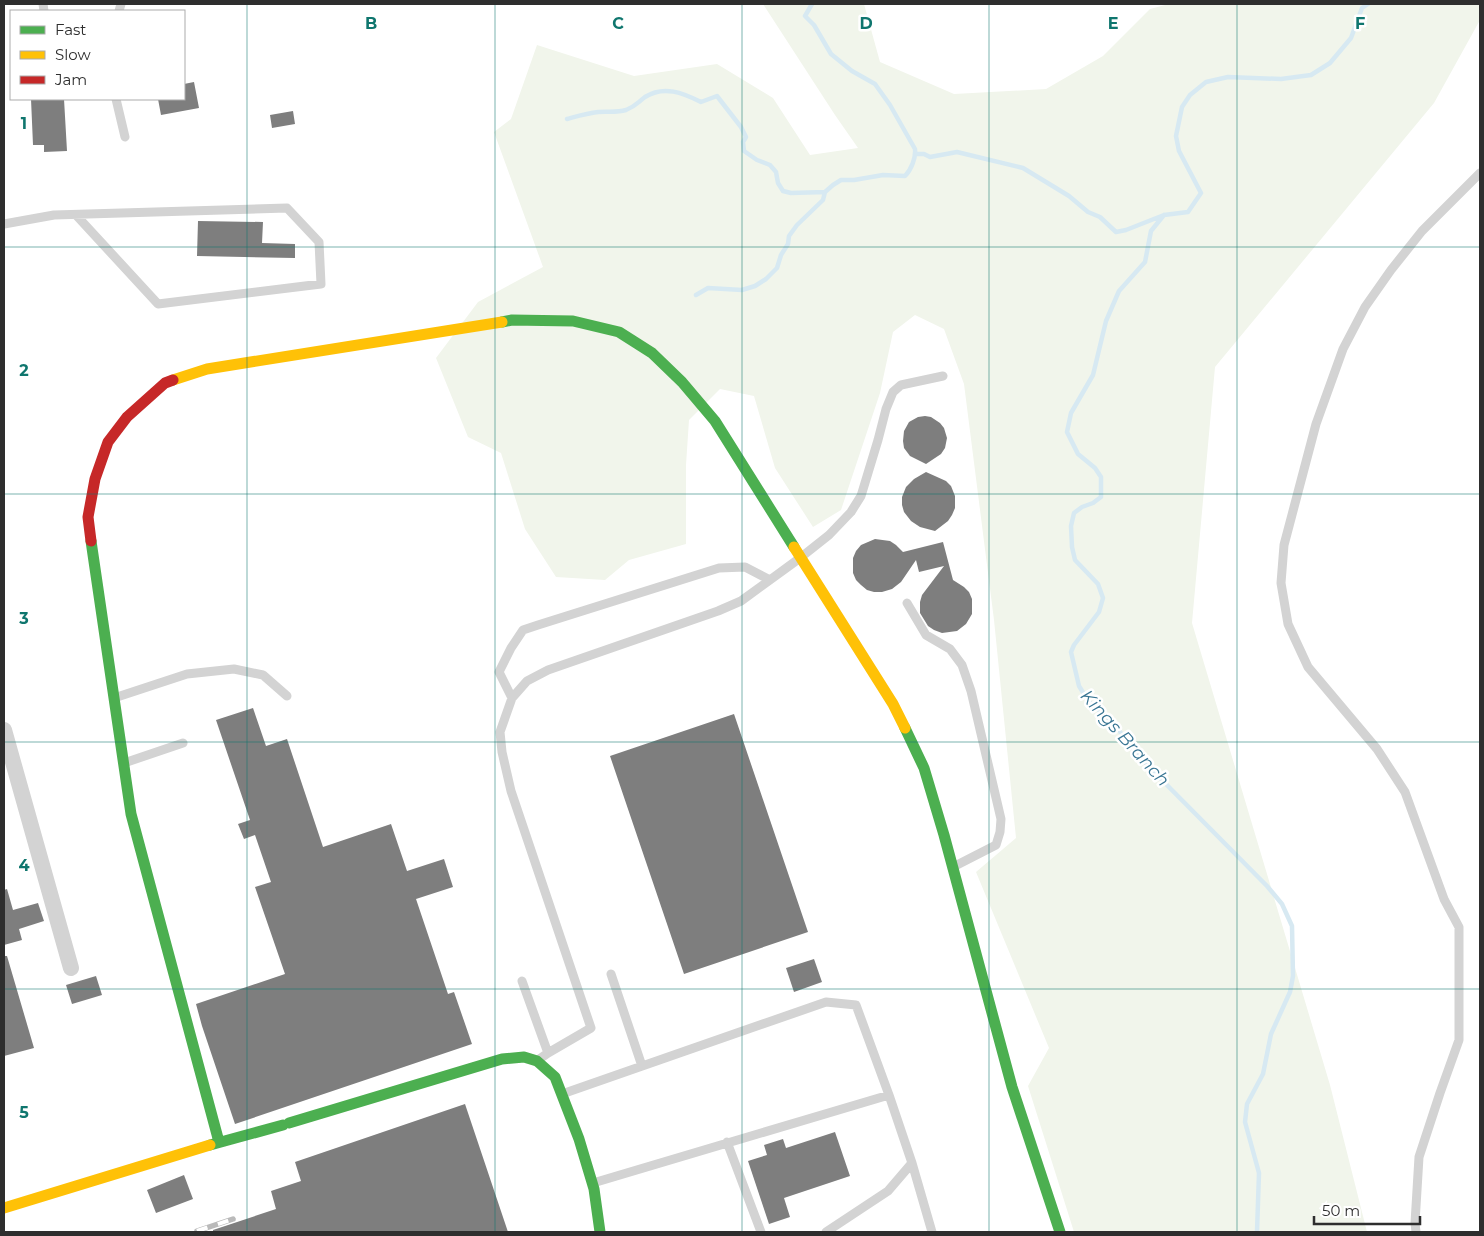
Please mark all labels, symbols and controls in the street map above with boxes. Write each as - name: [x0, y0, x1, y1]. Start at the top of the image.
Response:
- legend: [10, 10, 185, 100]
- text: B: [365, 14, 377, 33]
- text: C: [612, 14, 624, 33]
- text: D: [859, 14, 873, 33]
- text: E: [1108, 14, 1118, 33]
- text: F: [1355, 14, 1365, 33]
- text: Fast: [55, 20, 86, 39]
- text: Slow: [55, 45, 91, 64]
- text: Jam: [54, 70, 87, 89]
- text: 1: [21, 114, 27, 133]
- text: 2: [19, 361, 29, 380]
- text: 3: [18, 609, 29, 628]
- water label: Kings Branch: [1076, 685, 1174, 791]
- text: 4: [18, 856, 30, 875]
- text: 5: [19, 1103, 29, 1122]
- scale bar: [1314, 1194, 1420, 1226]
- text: 50 m: [1322, 1201, 1360, 1220]

